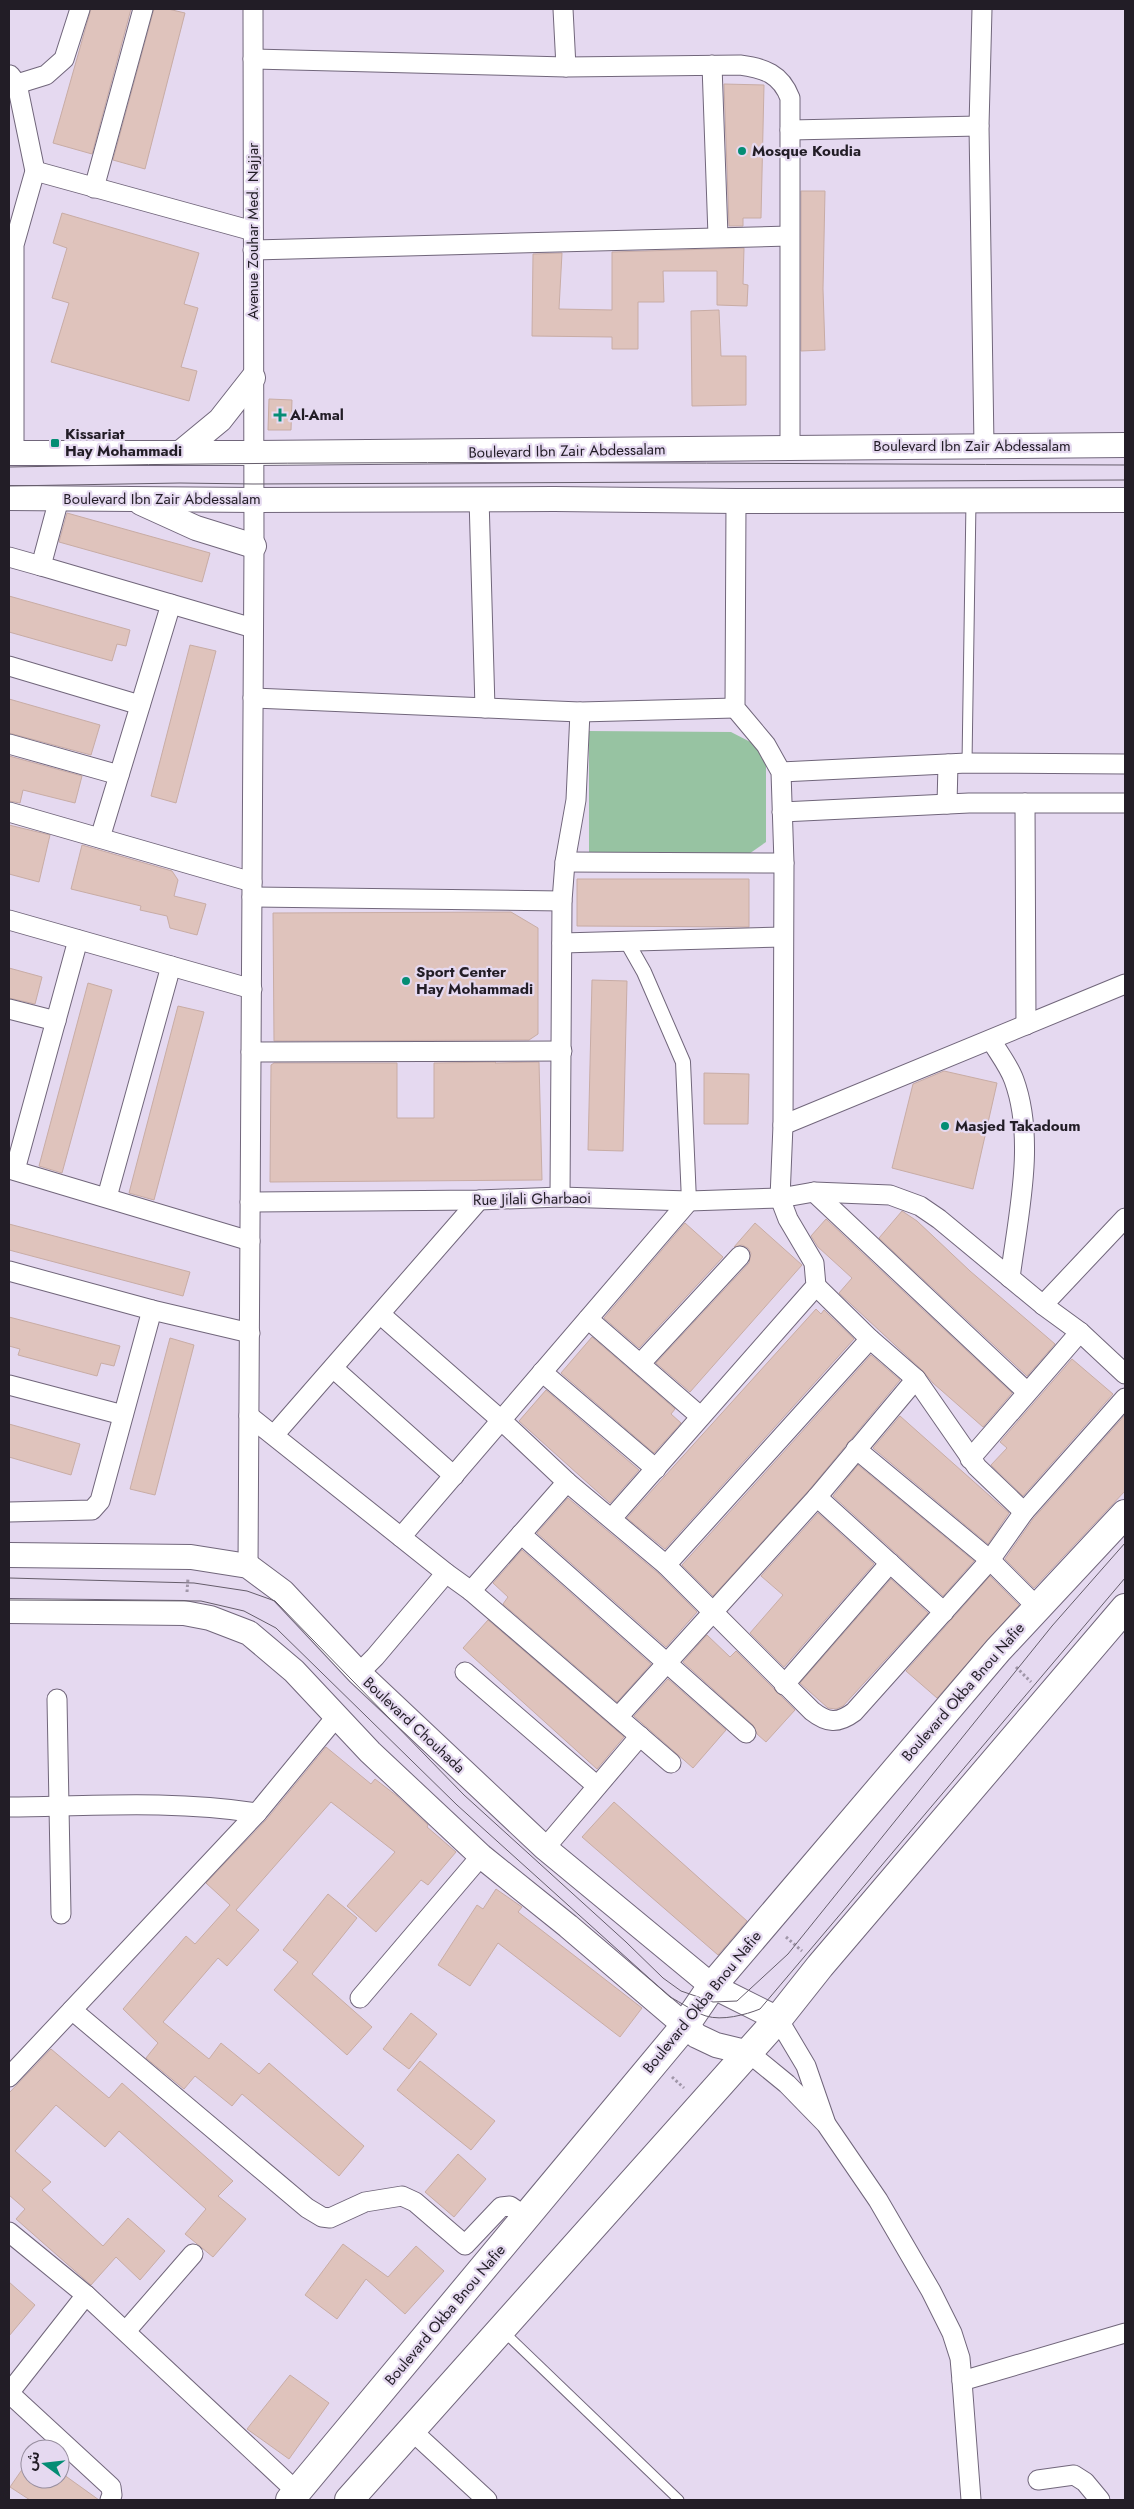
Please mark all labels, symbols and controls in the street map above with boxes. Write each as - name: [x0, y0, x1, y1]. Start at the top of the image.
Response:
- place label: Mosque Koudia: [752, 140, 861, 162]
- street label: Avenue Zouhar Med. Najjar: [242, 142, 264, 319]
- marker: Mosque Koudia: [736, 145, 748, 157]
- place label: Al-Amal: [289, 404, 344, 426]
- marker: Al-Amal: [274, 409, 286, 421]
- place label: Kissariat Hay Mohammadi: [65, 423, 182, 462]
- street label: Boulevard Ibn Zair Abdessalam: [873, 435, 1071, 457]
- marker: Kissariat Hay Mohammadi: [49, 437, 61, 449]
- street label: Boulevard Ibn Zair Abdessalam: [468, 438, 666, 464]
- street label: Boulevard Ibn Zair Abdessalam: [63, 488, 261, 510]
- place label: Sport Center Hay Mohammadi: [416, 961, 533, 1000]
- marker: Sport Center Hay Mohammadi: [400, 975, 412, 987]
- place label: Masjed Takadoum: [955, 1115, 1081, 1137]
- marker: Masjed Takadoum: [939, 1120, 951, 1132]
- street label: Rue Jilali Gharbaoi: [473, 1187, 591, 1211]
- street label: Boulevard Okba Bnou Nafie: [896, 1618, 1030, 1766]
- street label: Boulevard Chouhada: [358, 1672, 470, 1778]
- street label: Boulevard Okba Bnou Nafie: [638, 1926, 767, 2078]
- street label: Boulevard Okba Bnou Nafie: [379, 2240, 511, 2390]
- north arrow: [20, 2439, 70, 2489]
- text: ش: [20, 2449, 45, 2472]

